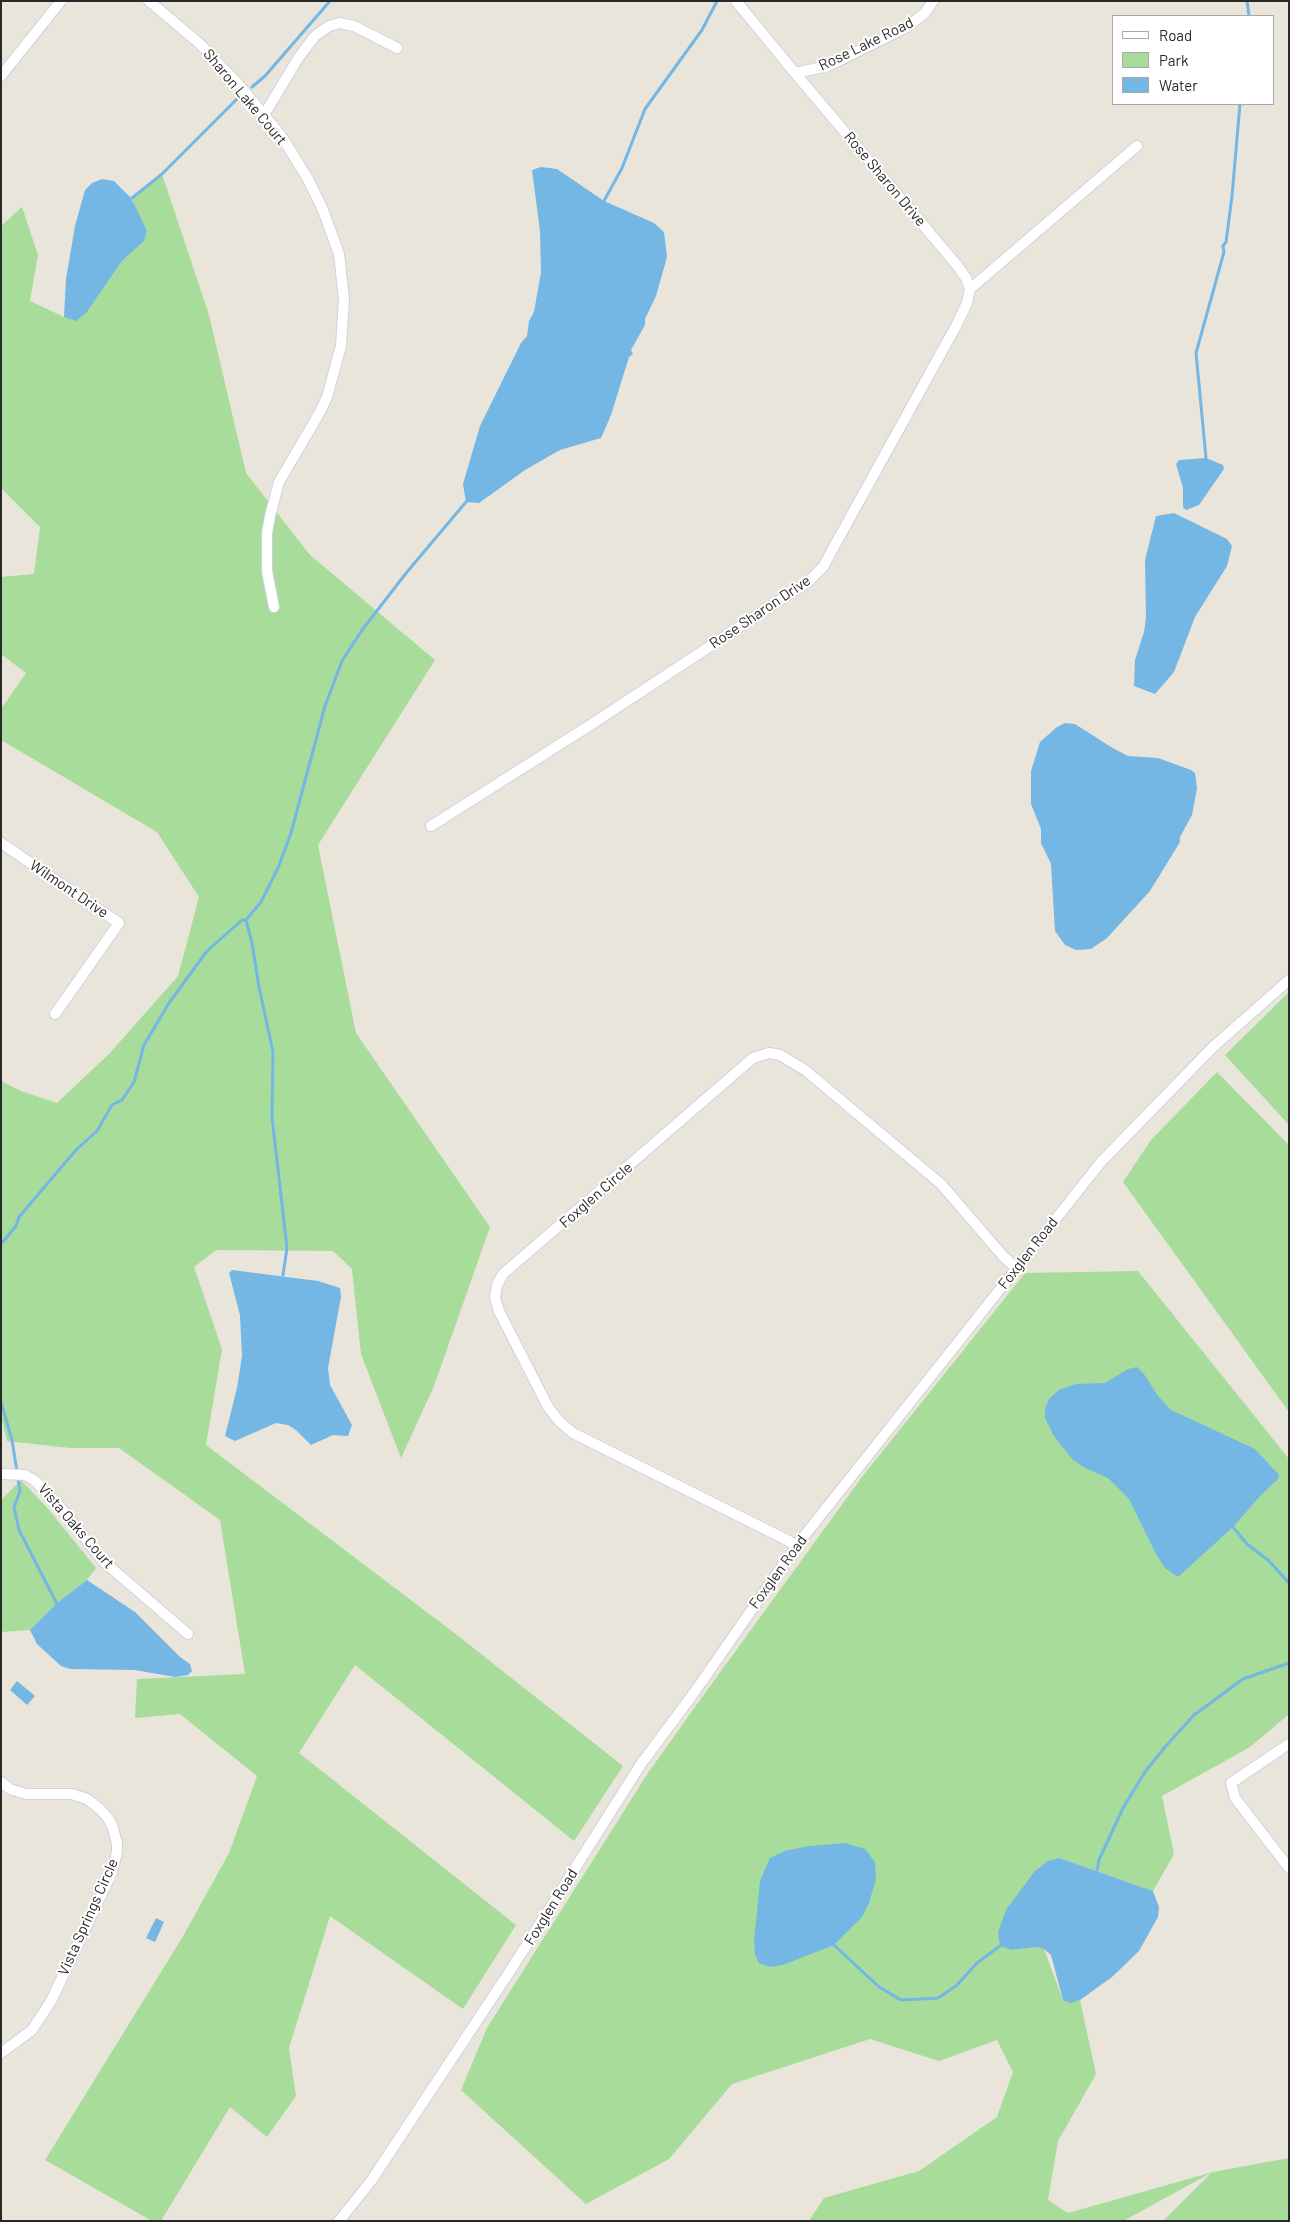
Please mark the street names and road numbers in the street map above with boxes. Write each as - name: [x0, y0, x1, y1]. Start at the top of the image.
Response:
- street label: Rose Lake Road: [816, 13, 916, 75]
- street label: Sharon Lake Court: [200, 45, 290, 149]
- street label: Rose Sharon Drive: [840, 128, 930, 230]
- street label: Rose Sharon Drive: [706, 572, 814, 652]
- street label: Wilmont Drive: [26, 856, 112, 922]
- street label: Foxglen Circle: [556, 1158, 636, 1232]
- street label: Foxglen Road: [994, 1213, 1062, 1293]
- street label: Vista Oaks Court: [34, 1480, 118, 1572]
- street label: Foxglen Road: [745, 1532, 811, 1612]
- street label: Vista Springs Circle: [54, 1856, 122, 1978]
- street label: Foxglen Road: [520, 1866, 582, 1948]

